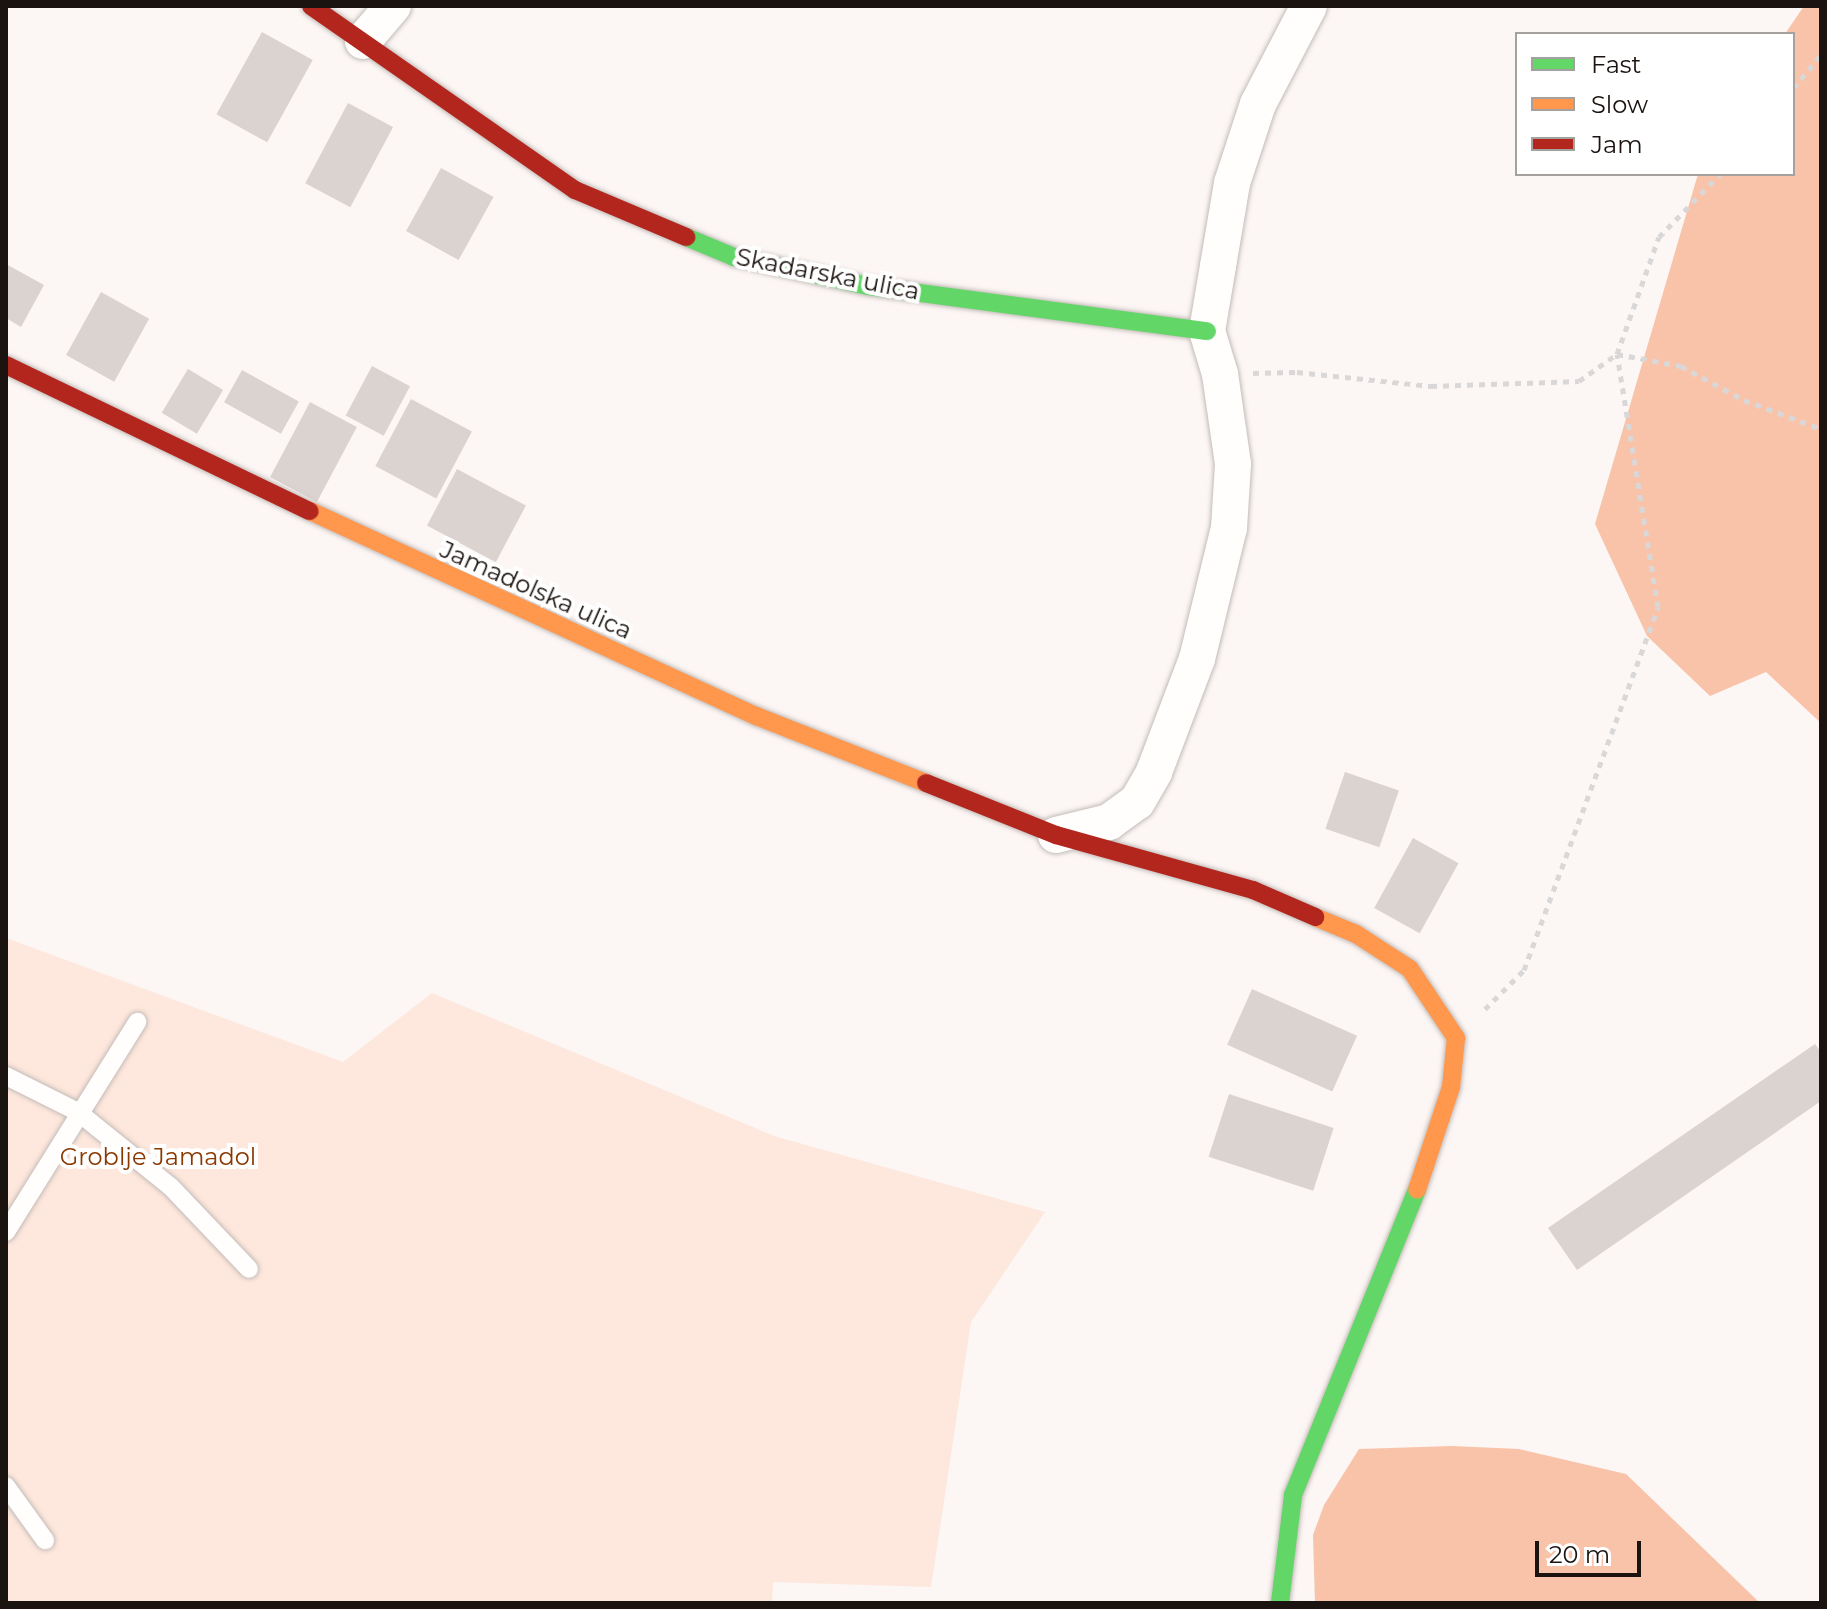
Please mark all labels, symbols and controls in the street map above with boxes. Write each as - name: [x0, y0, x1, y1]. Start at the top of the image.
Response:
- legend: [1515, 32, 1795, 176]
- text: Fast: [1591, 50, 1641, 79]
- text: Slow: [1591, 90, 1648, 119]
- text: Jam: [1591, 130, 1643, 159]
- street label: Skadarska ulica: [734, 242, 922, 306]
- street label: Jamadolska ulica: [436, 535, 636, 645]
- park label: Groblje Jamadol: [60, 1143, 256, 1171]
- scale bar: [1539, 1525, 1645, 1575]
- text: 20 m: [1549, 1540, 1610, 1569]

